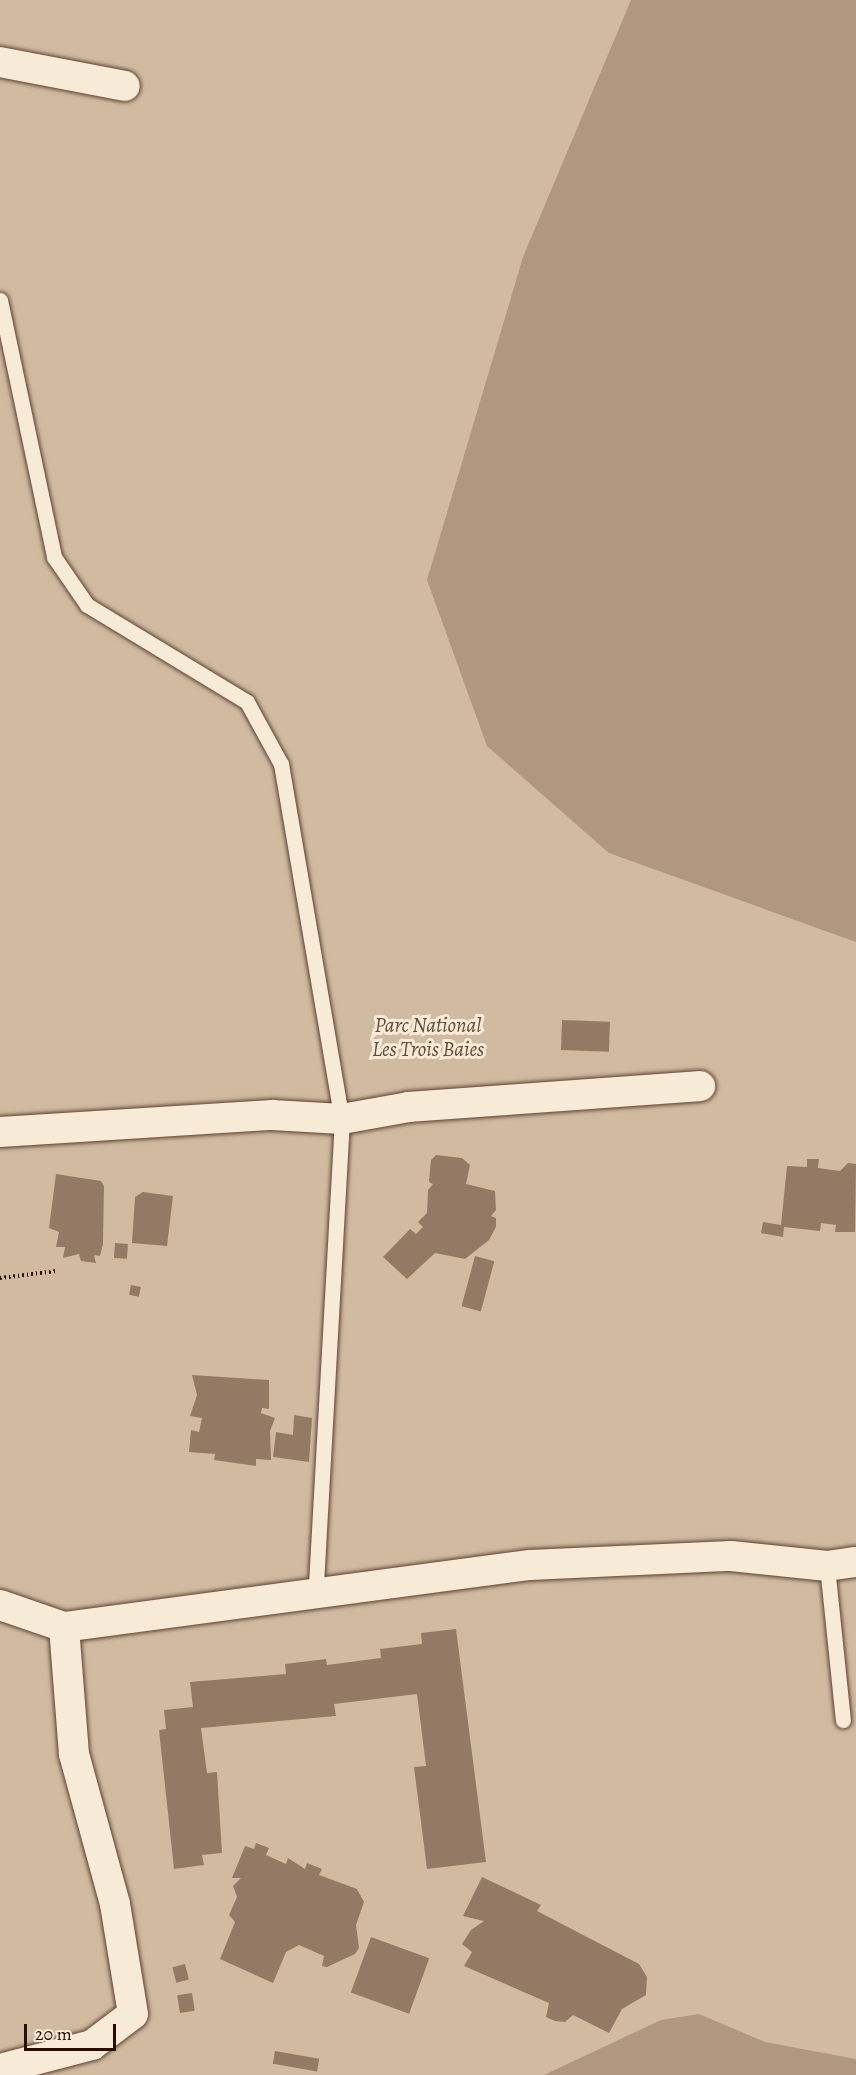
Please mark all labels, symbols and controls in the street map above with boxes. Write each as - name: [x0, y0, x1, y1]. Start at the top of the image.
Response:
- park label: Parc National Les Trois Baies: [372, 1012, 484, 1062]
- scale bar: [27, 2012, 118, 2050]
- text: 20 m: [35, 2022, 72, 2046]

